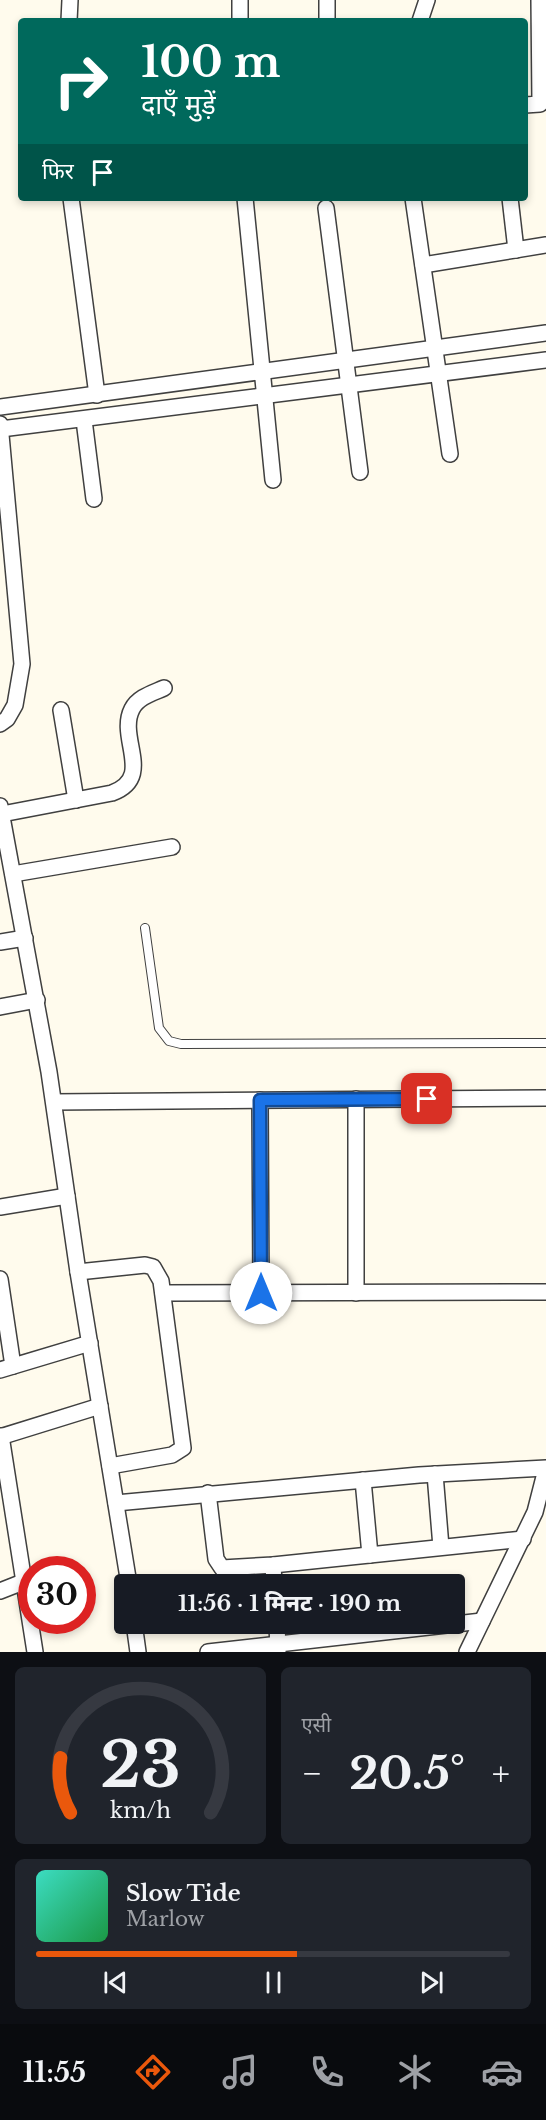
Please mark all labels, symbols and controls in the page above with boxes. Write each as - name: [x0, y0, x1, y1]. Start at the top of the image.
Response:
- text: 100 m: [141, 36, 280, 88]
- icon: right: [42, 42, 120, 120]
- text: दाएँ मुड़ें: [141, 88, 216, 121]
- icon: arrive: [86, 156, 119, 189]
- text: फिर: [42, 158, 74, 185]
- pin: [401, 1073, 452, 1124]
- icon: arrive: [410, 1082, 443, 1115]
- position arrow: [229, 1261, 293, 1325]
- speed limit sign: 30: [18, 1556, 96, 1634]
- text: 11:56 · 1 मिनट · 190 m: [178, 1590, 401, 1617]
- text: एसी: [302, 1713, 331, 1737]
- text: 23: [100, 1726, 180, 1804]
- text: 20.5°: [349, 1745, 465, 1801]
- text: −: [302, 1753, 322, 1794]
- text: +: [492, 1753, 510, 1794]
- text: km/h: [110, 1797, 171, 1824]
- text: Slow Tide: [126, 1880, 241, 1907]
- text: Marlow: [126, 1907, 205, 1931]
- icon: previous: [99, 1966, 132, 1999]
- icon: pause: [257, 1966, 290, 1999]
- icon: next: [415, 1966, 448, 1999]
- icon: directions: [132, 2051, 174, 2093]
- icon: music: [219, 2051, 261, 2093]
- icon: phone: [306, 2051, 348, 2093]
- icon: climate: [394, 2051, 436, 2093]
- icon: car: [481, 2051, 523, 2093]
- text: 11:55: [23, 2056, 86, 2089]

